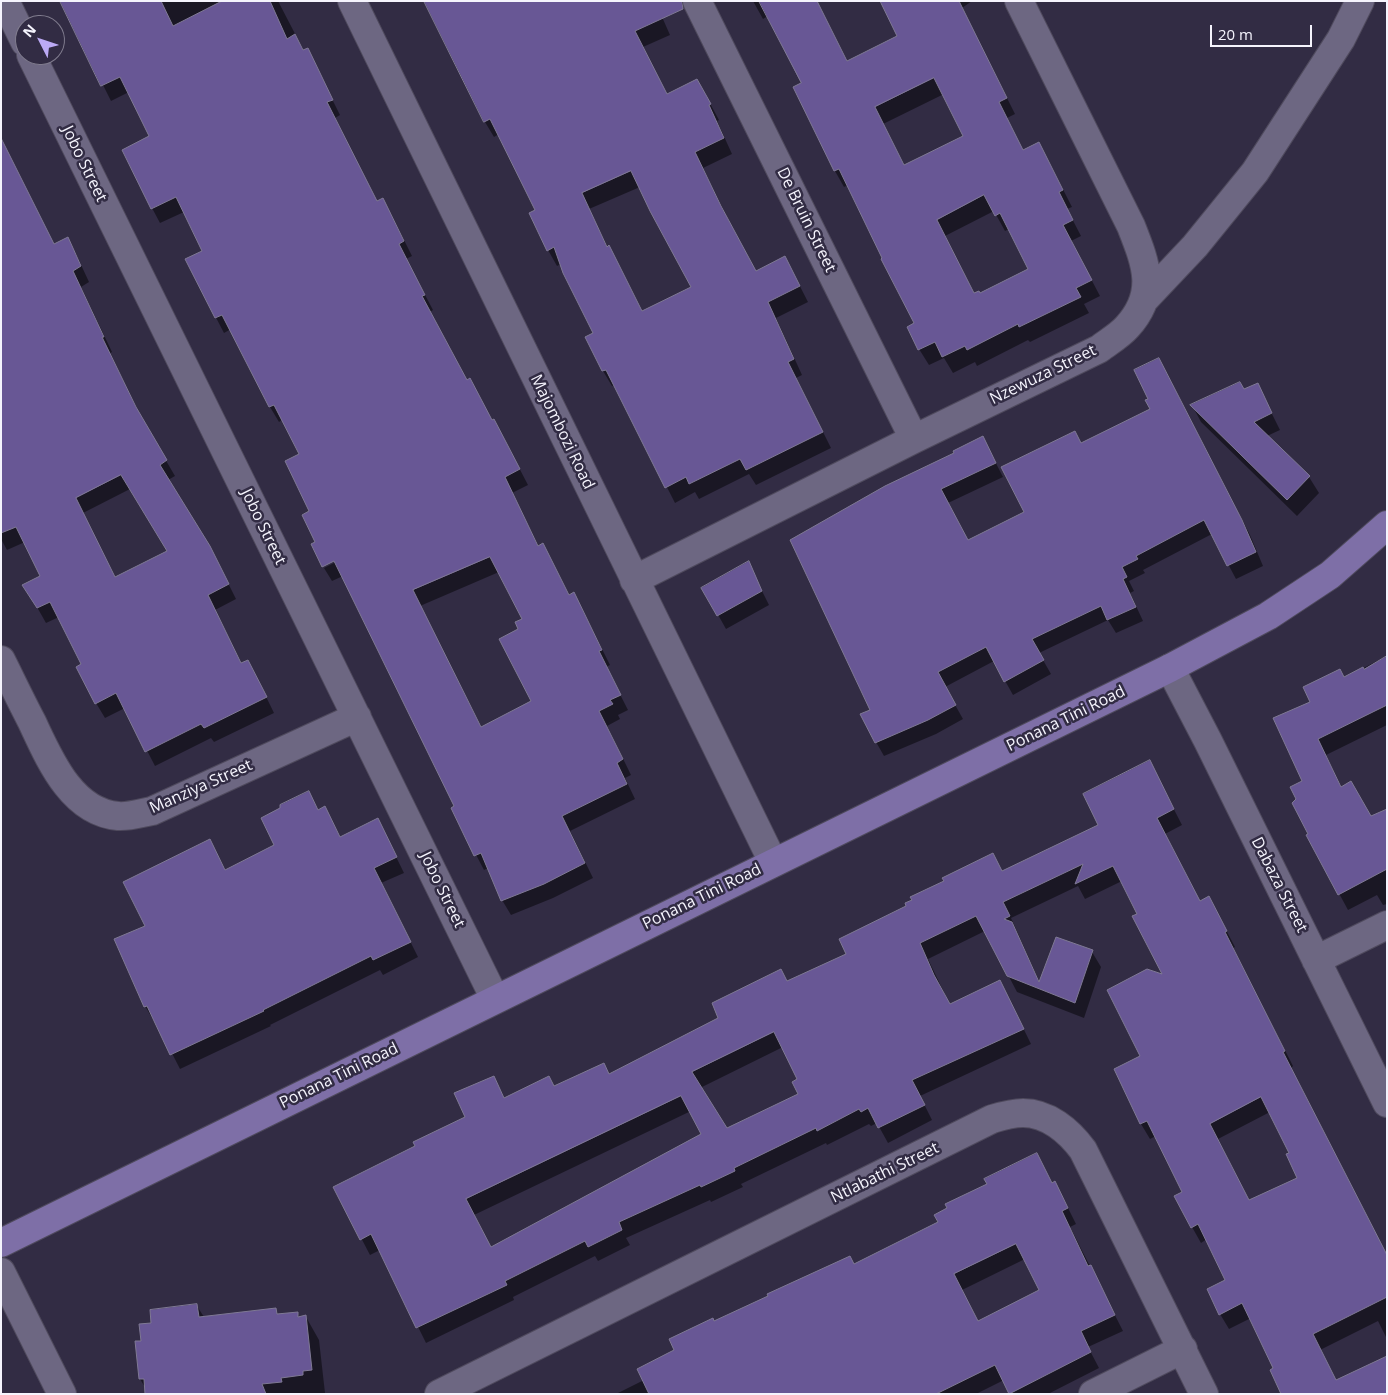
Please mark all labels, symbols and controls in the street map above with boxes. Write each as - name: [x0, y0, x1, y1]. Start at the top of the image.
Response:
- north arrow: [15, 15, 65, 65]
- scale bar: [1213, 15, 1316, 47]
- text: N: [18, 20, 40, 41]
- text: 20 m: [1218, 24, 1253, 44]
- street label: Jobo Street: [57, 123, 111, 205]
- street label: De Bruin Street: [772, 165, 840, 275]
- street label: Nzewuza Street: [987, 341, 1099, 409]
- street label: Majombozi Road: [526, 372, 598, 492]
- street label: Jobo Street: [236, 486, 290, 568]
- street label: Ponana Tini Road: [1003, 682, 1129, 756]
- street label: Manziya Street: [147, 756, 255, 818]
- street label: Dabaza Street: [1247, 834, 1311, 936]
- street label: Jobo Street: [415, 849, 469, 931]
- street label: Ponana Tini Road: [639, 860, 765, 934]
- street label: Ponana Tini Road: [276, 1039, 402, 1113]
- street label: Ntlabathi Street: [828, 1139, 942, 1207]

